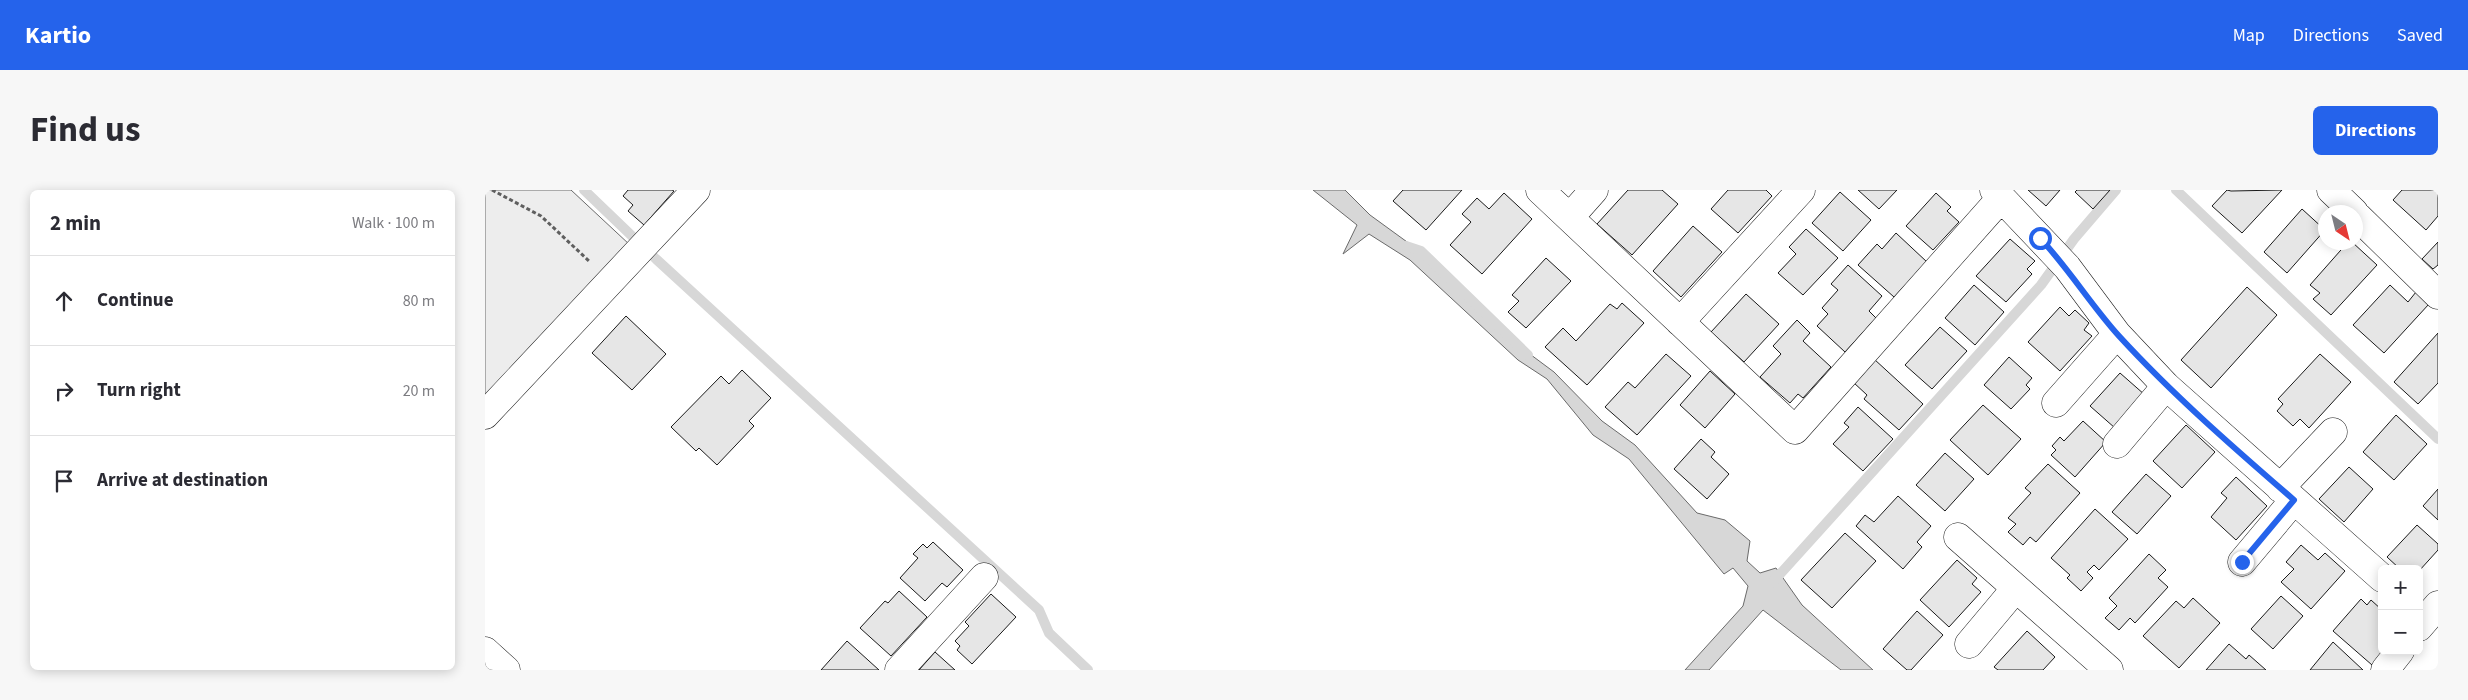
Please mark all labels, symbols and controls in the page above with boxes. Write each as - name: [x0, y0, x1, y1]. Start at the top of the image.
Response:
- text: Kartio: [25, 18, 91, 53]
- text: Map: [2233, 23, 2265, 48]
- text: Directions: [2293, 23, 2369, 48]
- text: Saved: [2397, 23, 2443, 48]
- text: Find us: [30, 105, 140, 155]
- button: Directions: [2313, 106, 2438, 155]
- north arrow: [2318, 205, 2363, 250]
- text: 2 min: [50, 208, 101, 238]
- text: Walk · 100 m: [352, 212, 435, 234]
- route start: [2029, 227, 2052, 250]
- icon: ahead: [50, 287, 78, 315]
- text: Continue: [97, 287, 174, 314]
- text: 80 m: [403, 290, 435, 312]
- icon: right: [50, 377, 78, 405]
- text: Turn right: [97, 377, 181, 404]
- text: 20 m: [403, 380, 435, 402]
- icon: arrive: [50, 467, 78, 495]
- text: Arrive at destination: [97, 467, 268, 494]
- route end: [2231, 551, 2254, 574]
- map controls: [2378, 565, 2423, 655]
- button: +: [2378, 565, 2423, 610]
- button: −: [2378, 610, 2423, 655]

